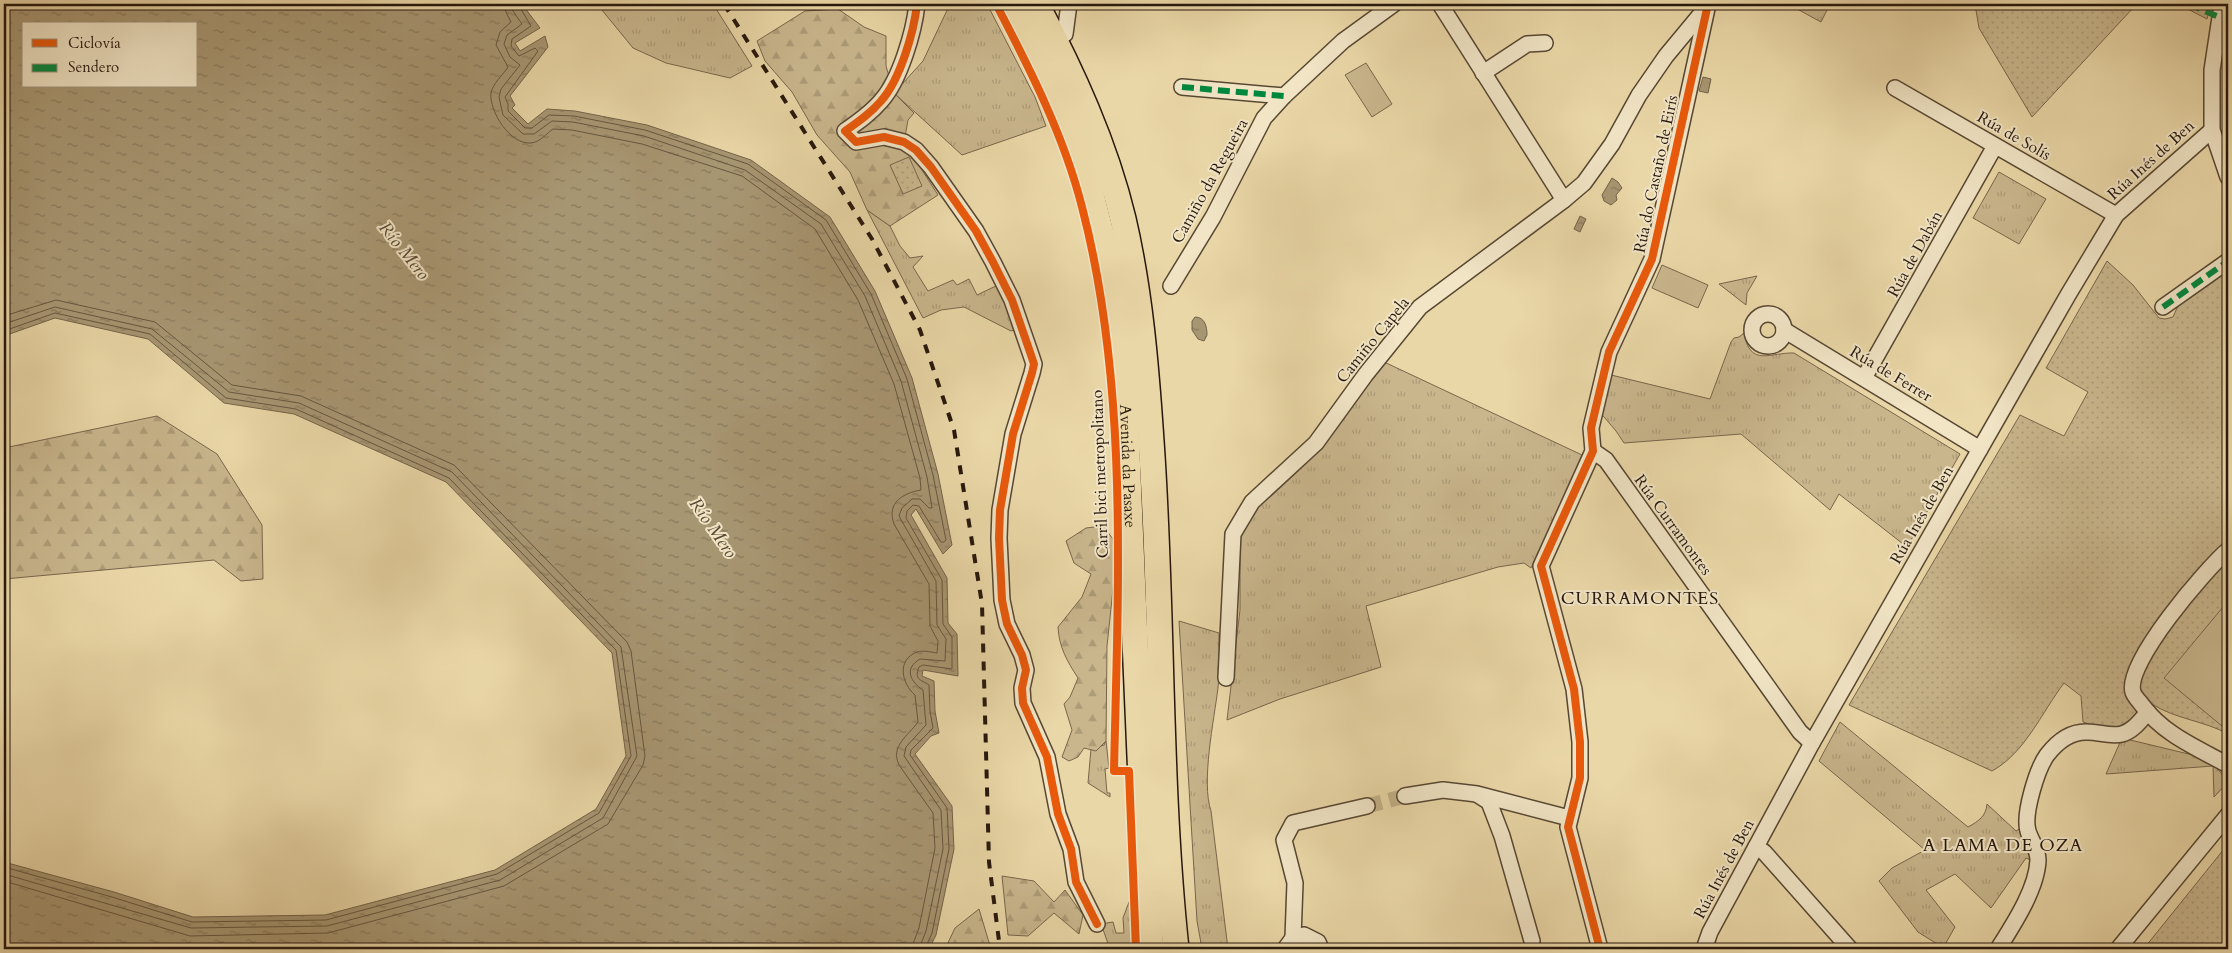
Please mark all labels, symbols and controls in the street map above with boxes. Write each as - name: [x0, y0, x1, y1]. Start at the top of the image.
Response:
- legend: [22, 22, 198, 88]
- text: Ciclovía: [68, 33, 121, 53]
- text: Sendero: [68, 57, 119, 77]
- street label: Rúa do Castaño de Eirís: [1628, 93, 1684, 255]
- street label: Rúa de Solís: [1973, 106, 2055, 166]
- street label: Camiño da Regueira: [1167, 115, 1253, 247]
- street label: Rúa Inés de Ben: [2103, 115, 2199, 205]
- street label: Rúa de Dabán: [1882, 207, 1948, 301]
- water label: Río Mero: [373, 216, 435, 286]
- street label: Camiño Capela: [1331, 292, 1415, 388]
- street label: Rúa de Ferrer: [1846, 341, 1936, 407]
- street label: Carril bici metropolitano: [1086, 389, 1114, 559]
- street label: Avenida da Pasaxe: [1114, 404, 1141, 528]
- street label: Rúa Inés de Ben: [1885, 462, 1959, 568]
- street label: Rúa Curramontes: [1629, 470, 1717, 580]
- water label: Río Mero: [683, 493, 743, 563]
- district label: CURRAMONTES: [1561, 586, 1719, 611]
- street label: Rúa Inés de Ben: [1689, 815, 1759, 923]
- district label: A LAMA DE OZA: [1923, 833, 2083, 858]

